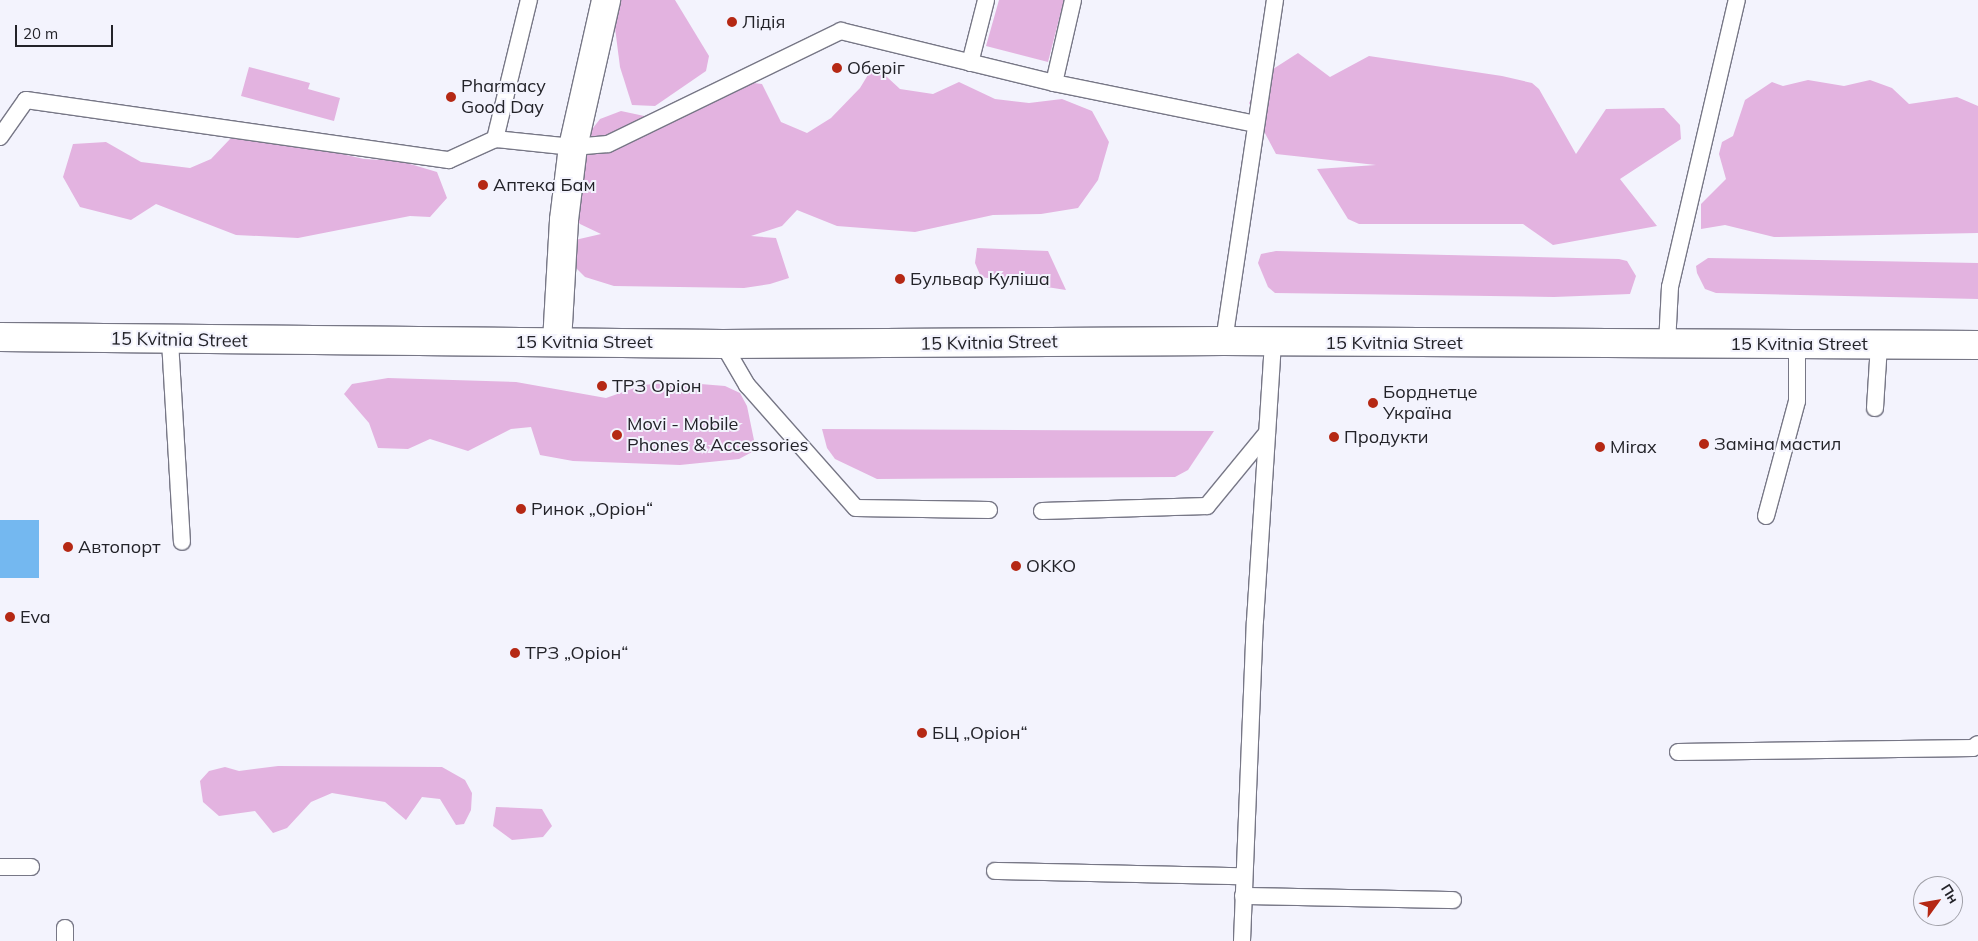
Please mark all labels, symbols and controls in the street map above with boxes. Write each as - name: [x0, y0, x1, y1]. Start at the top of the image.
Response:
- place label: Лідія: [742, 11, 785, 33]
- scale bar: [18, 15, 115, 47]
- marker: Лідія: [726, 16, 738, 28]
- text: 20 m: [23, 24, 58, 43]
- place label: Оберіг: [847, 57, 905, 79]
- marker: Оберіг: [831, 62, 843, 74]
- place label: Pharmacy Good Day: [461, 76, 546, 118]
- marker: Pharmacy Good Day: [445, 91, 457, 103]
- place label: Аптека Бам: [493, 174, 596, 196]
- marker: Аптека Бам: [477, 179, 489, 191]
- place label: Бульвар Куліша: [910, 268, 1050, 290]
- marker: Бульвар Куліша: [894, 273, 906, 285]
- street label: 15 Kvitnia Street: [110, 328, 248, 352]
- street label: 15 Kvitnia Street: [515, 331, 653, 353]
- street label: 15 Kvitnia Street: [920, 331, 1058, 355]
- street label: 15 Kvitnia Street: [1325, 332, 1463, 354]
- street label: 15 Kvitnia Street: [1730, 333, 1868, 355]
- place label: ТРЗ Оріон: [612, 375, 702, 397]
- marker: ТРЗ Оріон: [596, 380, 608, 392]
- place label: Борднетце Україна: [1383, 382, 1477, 424]
- marker: Борднетце Україна: [1367, 397, 1379, 409]
- place label: Movi - Mobile Phones & Accessories: [627, 414, 808, 456]
- place label: Продукти: [1344, 426, 1428, 448]
- marker: Movi - Mobile Phones & Accessories: [611, 429, 623, 441]
- marker: Продукти: [1328, 431, 1340, 443]
- place label: Заміна мастил: [1714, 433, 1841, 455]
- place label: Mirax: [1610, 436, 1657, 458]
- marker: Заміна мастил: [1698, 438, 1710, 450]
- marker: Mirax: [1594, 441, 1606, 453]
- place label: Ринок „Оріон“: [531, 498, 653, 520]
- marker: Ринок „Оріон“: [515, 503, 527, 515]
- place label: Автопорт: [78, 536, 160, 558]
- marker: Автопорт: [62, 541, 74, 553]
- place label: OKKO: [1026, 555, 1076, 577]
- marker: OKKO: [1010, 560, 1022, 572]
- place label: Eva: [20, 606, 51, 628]
- marker: Eva: [4, 611, 16, 623]
- place label: ТРЗ „Оріон“: [525, 642, 628, 664]
- marker: ТРЗ „Оріон“: [509, 647, 521, 659]
- place label: БЦ „Оріон“: [932, 722, 1028, 744]
- marker: БЦ „Оріон“: [916, 727, 928, 739]
- north arrow: [1913, 876, 1963, 926]
- text: Пн: [1937, 881, 1963, 907]

